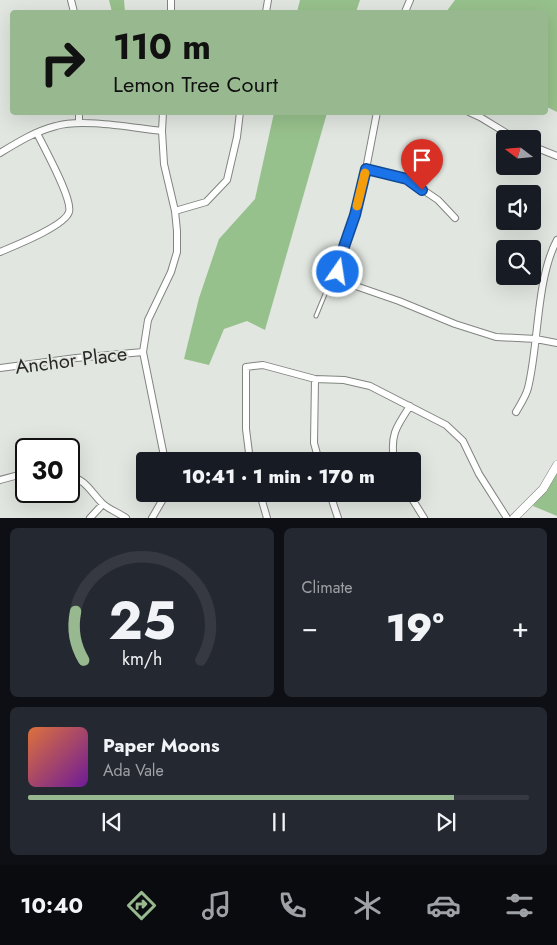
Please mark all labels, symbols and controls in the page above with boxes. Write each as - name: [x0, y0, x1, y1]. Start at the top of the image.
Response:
- text: 110 m: [113, 22, 211, 72]
- icon: right: [30, 30, 95, 95]
- text: Lemon Tree Court: [113, 68, 278, 100]
- north arrow: [496, 130, 541, 175]
- map controls: [496, 130, 541, 285]
- pin: [401, 139, 443, 190]
- icon: arrive: [408, 146, 436, 174]
- button: sound: [496, 185, 541, 230]
- button: search: [496, 240, 541, 285]
- position arrow: [311, 245, 363, 297]
- street label: Anchor Place: [13, 339, 129, 382]
- speed limit sign: 30: [15, 438, 80, 503]
- text: 10:41 · 1 min · 170 m: [182, 463, 375, 490]
- text: Climate: [302, 576, 353, 599]
- text: 25: [108, 583, 176, 659]
- text: 19°: [386, 600, 444, 655]
- text: −: [302, 607, 318, 648]
- text: +: [512, 607, 529, 648]
- text: km/h: [122, 646, 162, 672]
- text: Paper Moons: [103, 732, 220, 759]
- text: Ada Vale: [103, 759, 164, 782]
- icon: previous: [98, 808, 126, 836]
- icon: pause: [265, 808, 293, 836]
- icon: next: [432, 808, 460, 836]
- icon: directions: [124, 888, 159, 923]
- icon: music: [199, 888, 234, 923]
- icon: phone: [275, 888, 310, 923]
- icon: climate: [350, 888, 385, 923]
- icon: car: [426, 888, 461, 923]
- icon: filters: [502, 888, 537, 923]
- text: 10:40: [20, 889, 83, 921]

